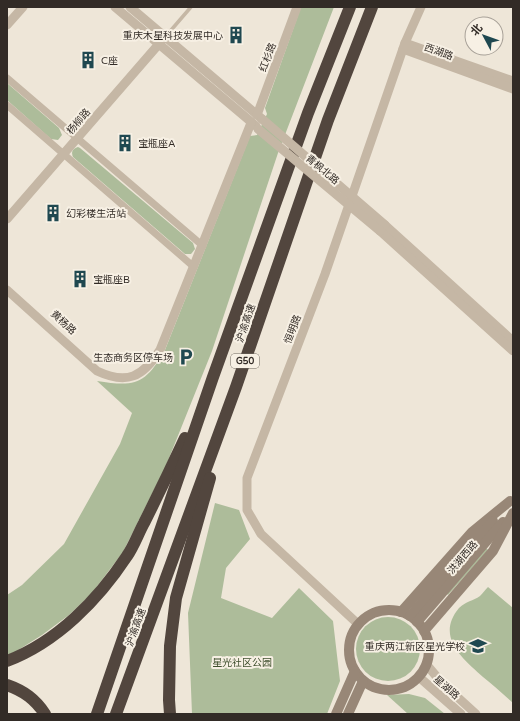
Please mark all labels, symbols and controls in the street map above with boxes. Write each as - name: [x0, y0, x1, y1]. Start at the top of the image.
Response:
- north arrow: [464, 16, 504, 56]
- text: 北: [468, 21, 485, 38]
- building icon: 重庆木星科技发展中心: [226, 25, 246, 45]
- place label: 重庆木星科技发展中心: [123, 30, 223, 42]
- street label: 红杉路: [257, 41, 279, 74]
- street label: 西湖路: [423, 41, 455, 63]
- building icon: C座: [78, 50, 98, 70]
- place label: C座: [101, 55, 118, 67]
- street label: 杨柳路: [64, 106, 93, 137]
- building icon: 宝瓶座A: [115, 133, 135, 153]
- place label: 宝瓶座A: [138, 138, 175, 150]
- street label: 青枫北路: [303, 152, 342, 187]
- building icon: 幻彩楼生活站: [43, 203, 63, 223]
- place label: 幻彩楼生活站: [66, 208, 126, 220]
- building icon: 宝瓶座B: [70, 269, 90, 289]
- place label: 宝瓶座B: [93, 274, 130, 286]
- street label: 沪渝高速: [234, 302, 258, 344]
- street label: 黄杨路: [48, 308, 78, 337]
- street label: 恒明路: [282, 313, 304, 346]
- parking icon: 生态商务区停车场: [176, 347, 196, 367]
- place label: 生态商务区停车场: [93, 352, 173, 364]
- road number: G50: [231, 354, 259, 368]
- street label: 洪湖西路: [445, 539, 480, 577]
- street label: 沪渝高速: [123, 606, 148, 648]
- school or university icon: 重庆两江新区星光学校: [468, 636, 488, 656]
- place label: 重庆两江新区星光学校: [365, 641, 465, 653]
- park label: 星光社区公园: [212, 657, 272, 669]
- street label: 星湖路: [431, 673, 462, 702]

